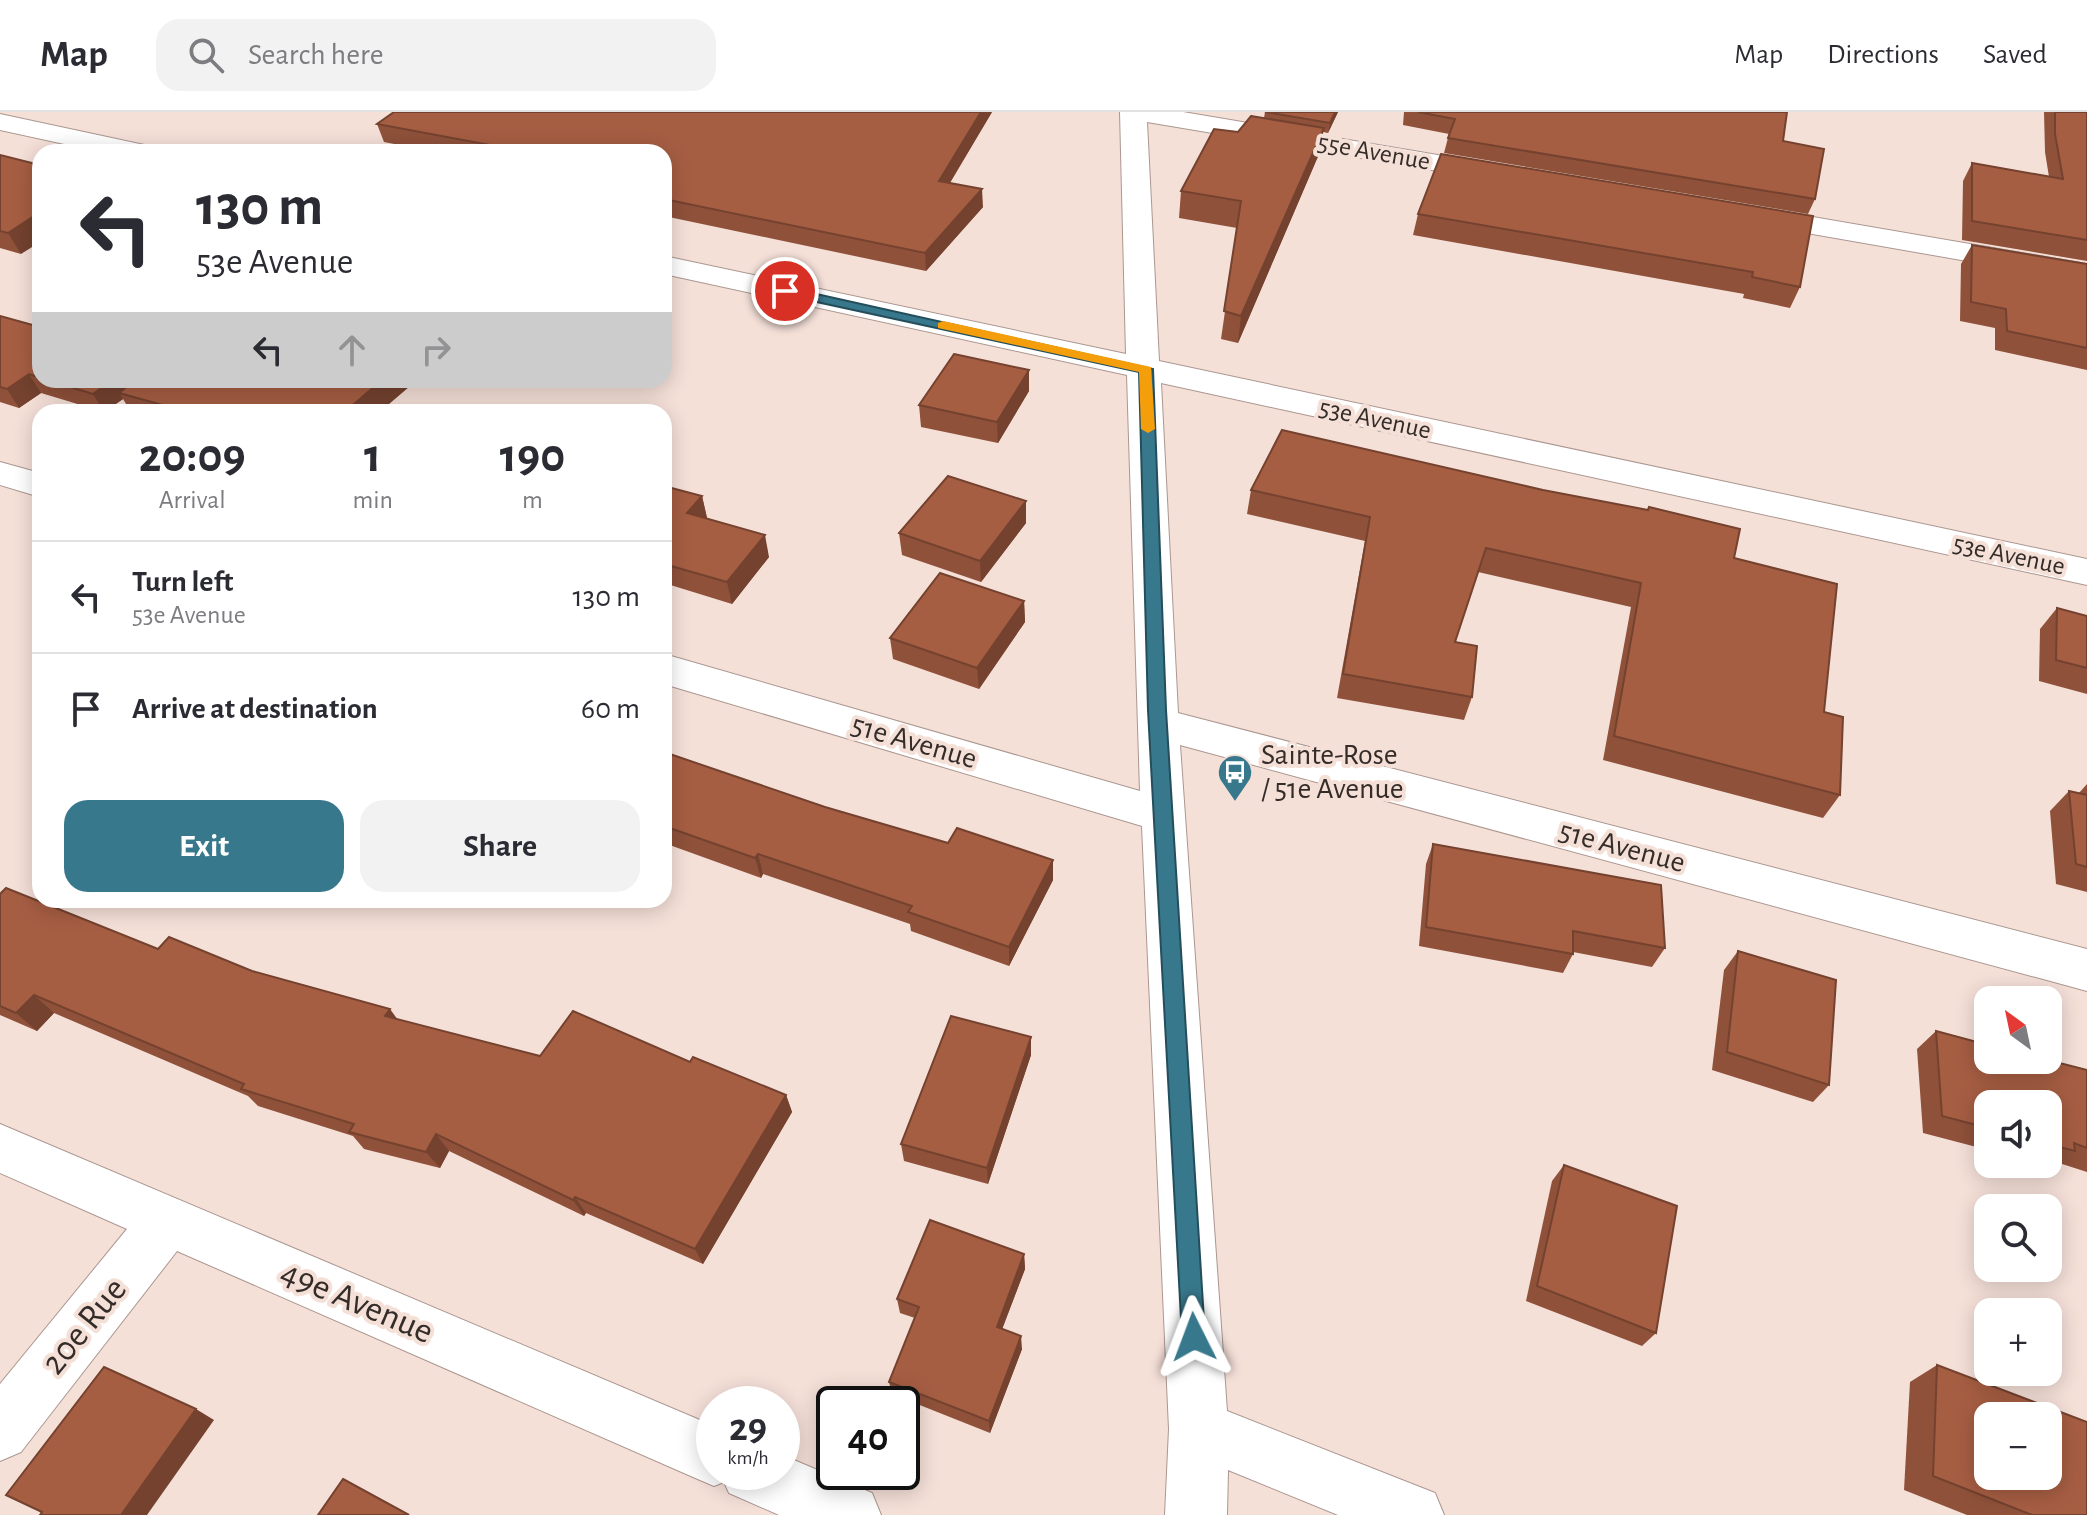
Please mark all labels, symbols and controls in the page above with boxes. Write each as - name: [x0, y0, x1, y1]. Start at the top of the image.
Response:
- search box: [156, 19, 716, 91]
- icon: search: [184, 33, 228, 77]
- text: Map: [40, 36, 108, 74]
- text: Search here: [248, 40, 384, 70]
- text: Map: [1734, 41, 1783, 69]
- text: Directions: [1827, 41, 1939, 69]
- text: Saved: [1983, 41, 2047, 69]
- street label: 55e Avenue: [1316, 129, 1432, 175]
- icon: left: [64, 176, 168, 280]
- text: 130 m: [196, 179, 323, 235]
- text: 53e Avenue: [196, 244, 353, 280]
- pin: [751, 257, 819, 325]
- icon: arrive: [763, 269, 807, 313]
- icon: left: [246, 328, 290, 372]
- icon: ahead: [330, 328, 374, 372]
- icon: right: [414, 328, 458, 372]
- street label: 53e Avenue: [1317, 394, 1433, 444]
- text: 20:09: [139, 433, 246, 481]
- text: 1: [364, 433, 381, 481]
- text: 190: [500, 433, 565, 481]
- text: Arrival: [159, 487, 226, 513]
- text: min: [352, 487, 393, 513]
- text: m: [522, 487, 543, 513]
- street label: 53e Avenue: [1951, 530, 2067, 580]
- text: Turn left: [132, 567, 233, 597]
- icon: left: [64, 575, 108, 619]
- text: 130 m: [573, 582, 640, 612]
- text: 53e Avenue: [132, 602, 246, 628]
- icon: arrive: [64, 687, 108, 731]
- text: Arrive at destination: [132, 694, 378, 724]
- text: 60 m: [581, 694, 640, 724]
- street label: 51e Avenue: [848, 710, 980, 774]
- place label: Sainte-Rose / 51e Avenue: [1261, 740, 1404, 804]
- bus stop icon: Sainte-Rose / 51e Avenue: [1216, 753, 1254, 803]
- button: Exit: [64, 800, 344, 892]
- button: Share: [360, 800, 640, 892]
- street label: 51e Avenue: [1556, 816, 1688, 878]
- north arrow: [1974, 986, 2062, 1074]
- map controls: [1974, 986, 2062, 1490]
- button: sound: [1974, 1090, 2062, 1178]
- button: search: [1974, 1194, 2062, 1282]
- street label: 49e Avenue: [276, 1254, 438, 1350]
- street label: 20e Rue: [35, 1271, 133, 1381]
- position arrow: [1152, 1295, 1236, 1379]
- button: +: [1974, 1298, 2062, 1386]
- speed limit sign: 40: [816, 1386, 920, 1490]
- button: −: [1974, 1402, 2062, 1490]
- text: 29: [729, 1408, 767, 1448]
- text: km/h: [727, 1448, 769, 1468]

